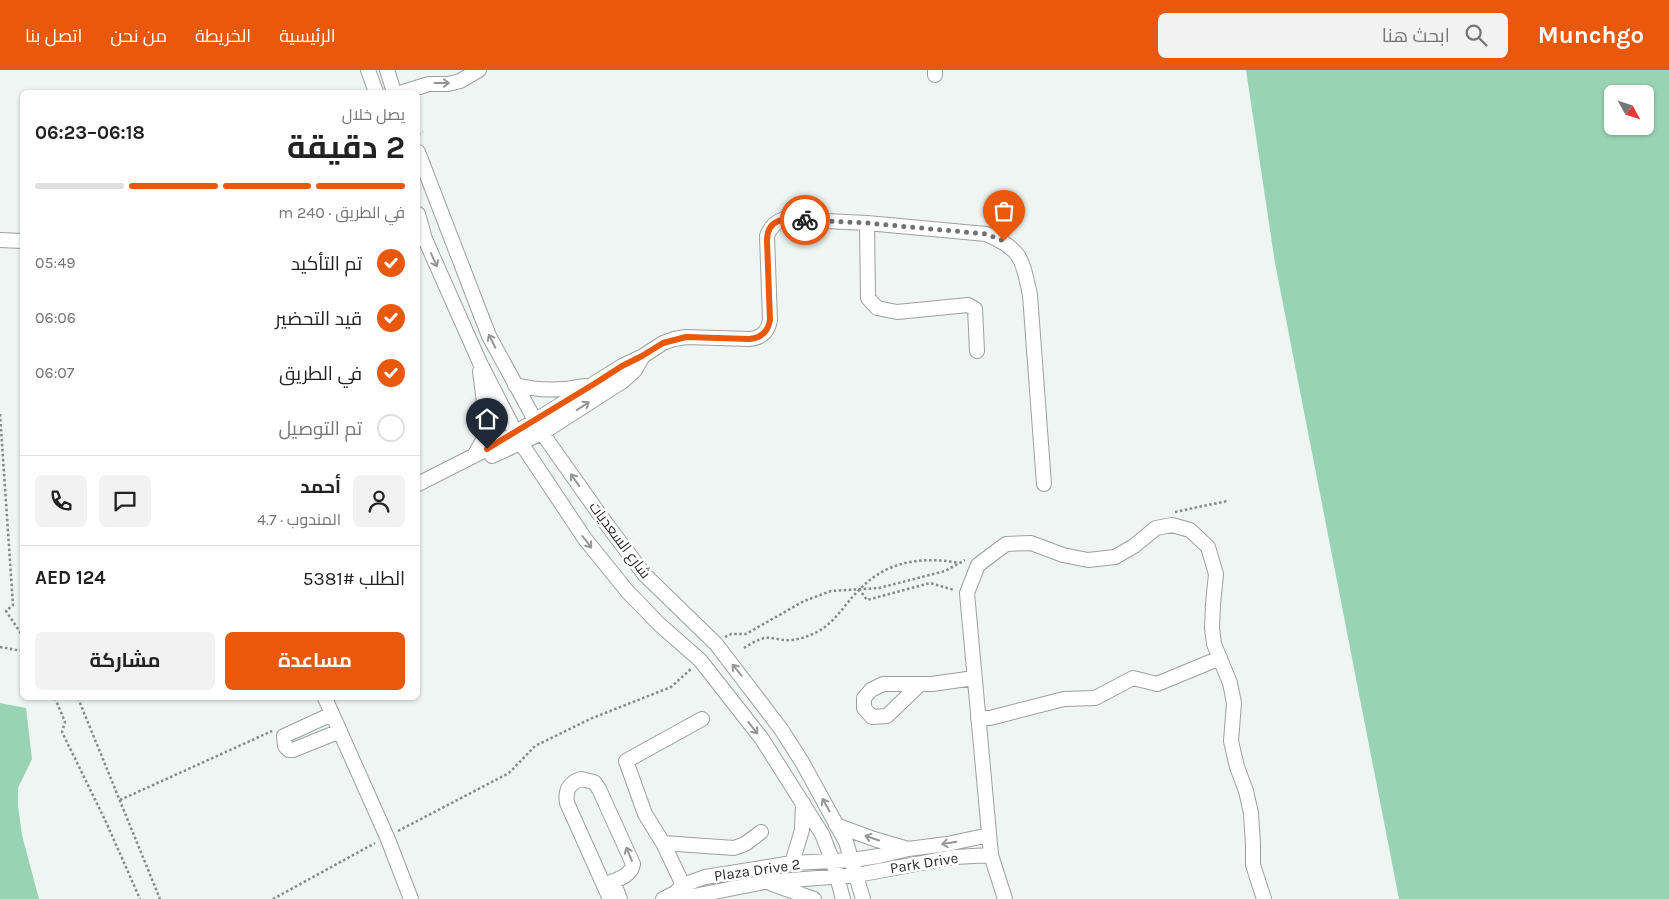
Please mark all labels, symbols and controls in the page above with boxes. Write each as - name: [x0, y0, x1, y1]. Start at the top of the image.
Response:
- search box: [1158, 13, 1508, 58]
- icon: search: [1462, 21, 1490, 49]
- text: Munchgo: [1538, 21, 1644, 49]
- text: اتصل بنا: [25, 25, 82, 47]
- text: من نحن: [110, 25, 167, 47]
- text: الخريطة: [195, 25, 251, 47]
- text: الرئيسية: [279, 25, 336, 47]
- text: ابحث هنا: [1382, 25, 1450, 47]
- one-way arrow: [434, 78, 450, 88]
- north arrow: [1604, 85, 1654, 135]
- map controls: [1604, 85, 1654, 135]
- text: يصل خلال: [342, 105, 405, 124]
- text: 06:18–06:23: [35, 122, 145, 144]
- text: 2 دقيقة: [287, 129, 405, 166]
- pin: [983, 190, 1025, 241]
- courier: [780, 195, 830, 245]
- icon: bag: [990, 197, 1018, 225]
- text: في الطريق · 240 m: [278, 203, 405, 222]
- icon: bike: [791, 206, 819, 234]
- icon: check: [377, 249, 405, 277]
- one-way arrow: [430, 252, 440, 267]
- text: 05:49: [35, 253, 75, 272]
- text: تم التأكيد: [291, 253, 362, 275]
- icon: check: [377, 304, 405, 332]
- text: 06:06: [35, 308, 76, 327]
- text: قيد التحضير: [275, 308, 362, 330]
- one-way arrow: [487, 333, 497, 348]
- icon: check: [377, 359, 405, 387]
- text: 06:07: [35, 363, 74, 382]
- text: في الطريق: [279, 363, 362, 385]
- pin: [466, 398, 508, 449]
- one-way arrow: [576, 401, 590, 411]
- icon: home: [473, 405, 501, 433]
- text: تم التوصيل: [279, 418, 362, 440]
- one-way arrow: [570, 473, 580, 487]
- button: phone: [35, 475, 87, 527]
- button: chat: [99, 475, 151, 527]
- button: person: [353, 475, 405, 527]
- text: أحمد: [300, 476, 341, 498]
- street label: شارع السعديات: [584, 498, 655, 583]
- text: المندوب · 4.7: [257, 510, 341, 529]
- one-way arrow: [582, 535, 592, 549]
- text: AED 124: [35, 567, 105, 589]
- text: الطلب #5381: [303, 568, 405, 590]
- button: مشاركة: [35, 632, 215, 690]
- button: مساعدة: [225, 632, 405, 690]
- one-way arrow: [731, 664, 742, 677]
- one-way arrow: [748, 721, 759, 734]
- one-way arrow: [821, 798, 831, 813]
- one-way arrow: [864, 833, 880, 842]
- one-way arrow: [941, 839, 957, 849]
- one-way arrow: [624, 847, 634, 862]
- street label: Park Drive: [889, 849, 959, 877]
- street label: Plaza Drive 2: [713, 855, 801, 885]

